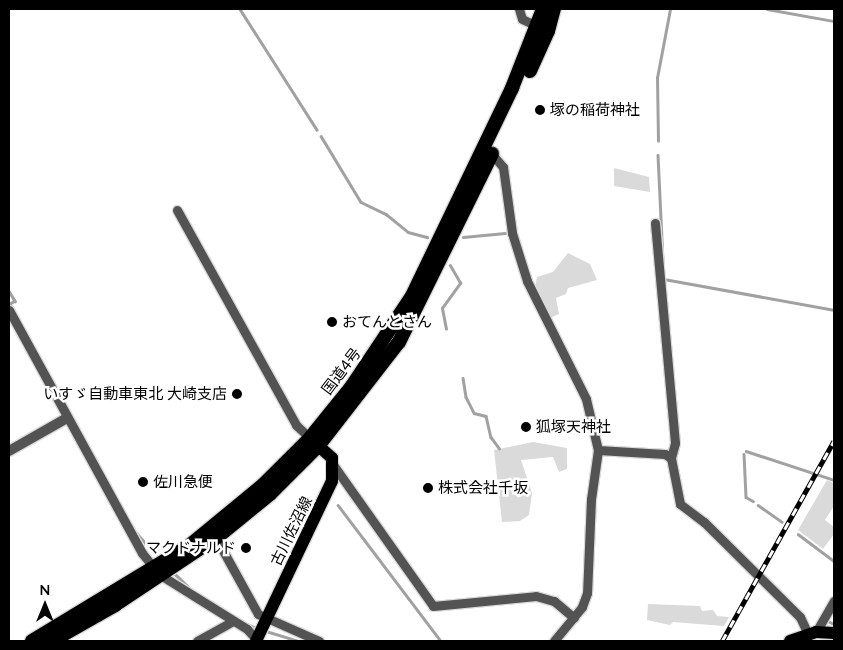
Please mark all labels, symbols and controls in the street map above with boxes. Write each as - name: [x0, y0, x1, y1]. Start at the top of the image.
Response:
- place label: 塚の稲荷神社: [550, 101, 640, 119]
- marker: 塚の稲荷神社: [534, 104, 546, 116]
- place label: おてんとさん: [342, 313, 432, 331]
- marker: おてんとさん: [326, 316, 338, 328]
- street label: 国道4号: [318, 344, 364, 398]
- place label: いすゞ自動車東北 大崎支店: [43, 385, 227, 403]
- marker: いすゞ自動車東北 大崎支店: [231, 388, 243, 400]
- place label: 狐塚天神社: [536, 418, 611, 436]
- marker: 狐塚天神社: [520, 421, 532, 433]
- place label: 佐川急便: [153, 473, 213, 491]
- marker: 佐川急便: [137, 476, 149, 488]
- place label: 株式会社千坂: [438, 479, 528, 497]
- marker: 株式会社千坂: [422, 482, 434, 494]
- street label: 古川佐沼線: [266, 493, 316, 569]
- place label: マクドナルド: [146, 539, 236, 557]
- marker: マクドナルド: [240, 542, 252, 554]
- north arrow: [20, 580, 70, 630]
- text: N: [40, 581, 50, 598]

